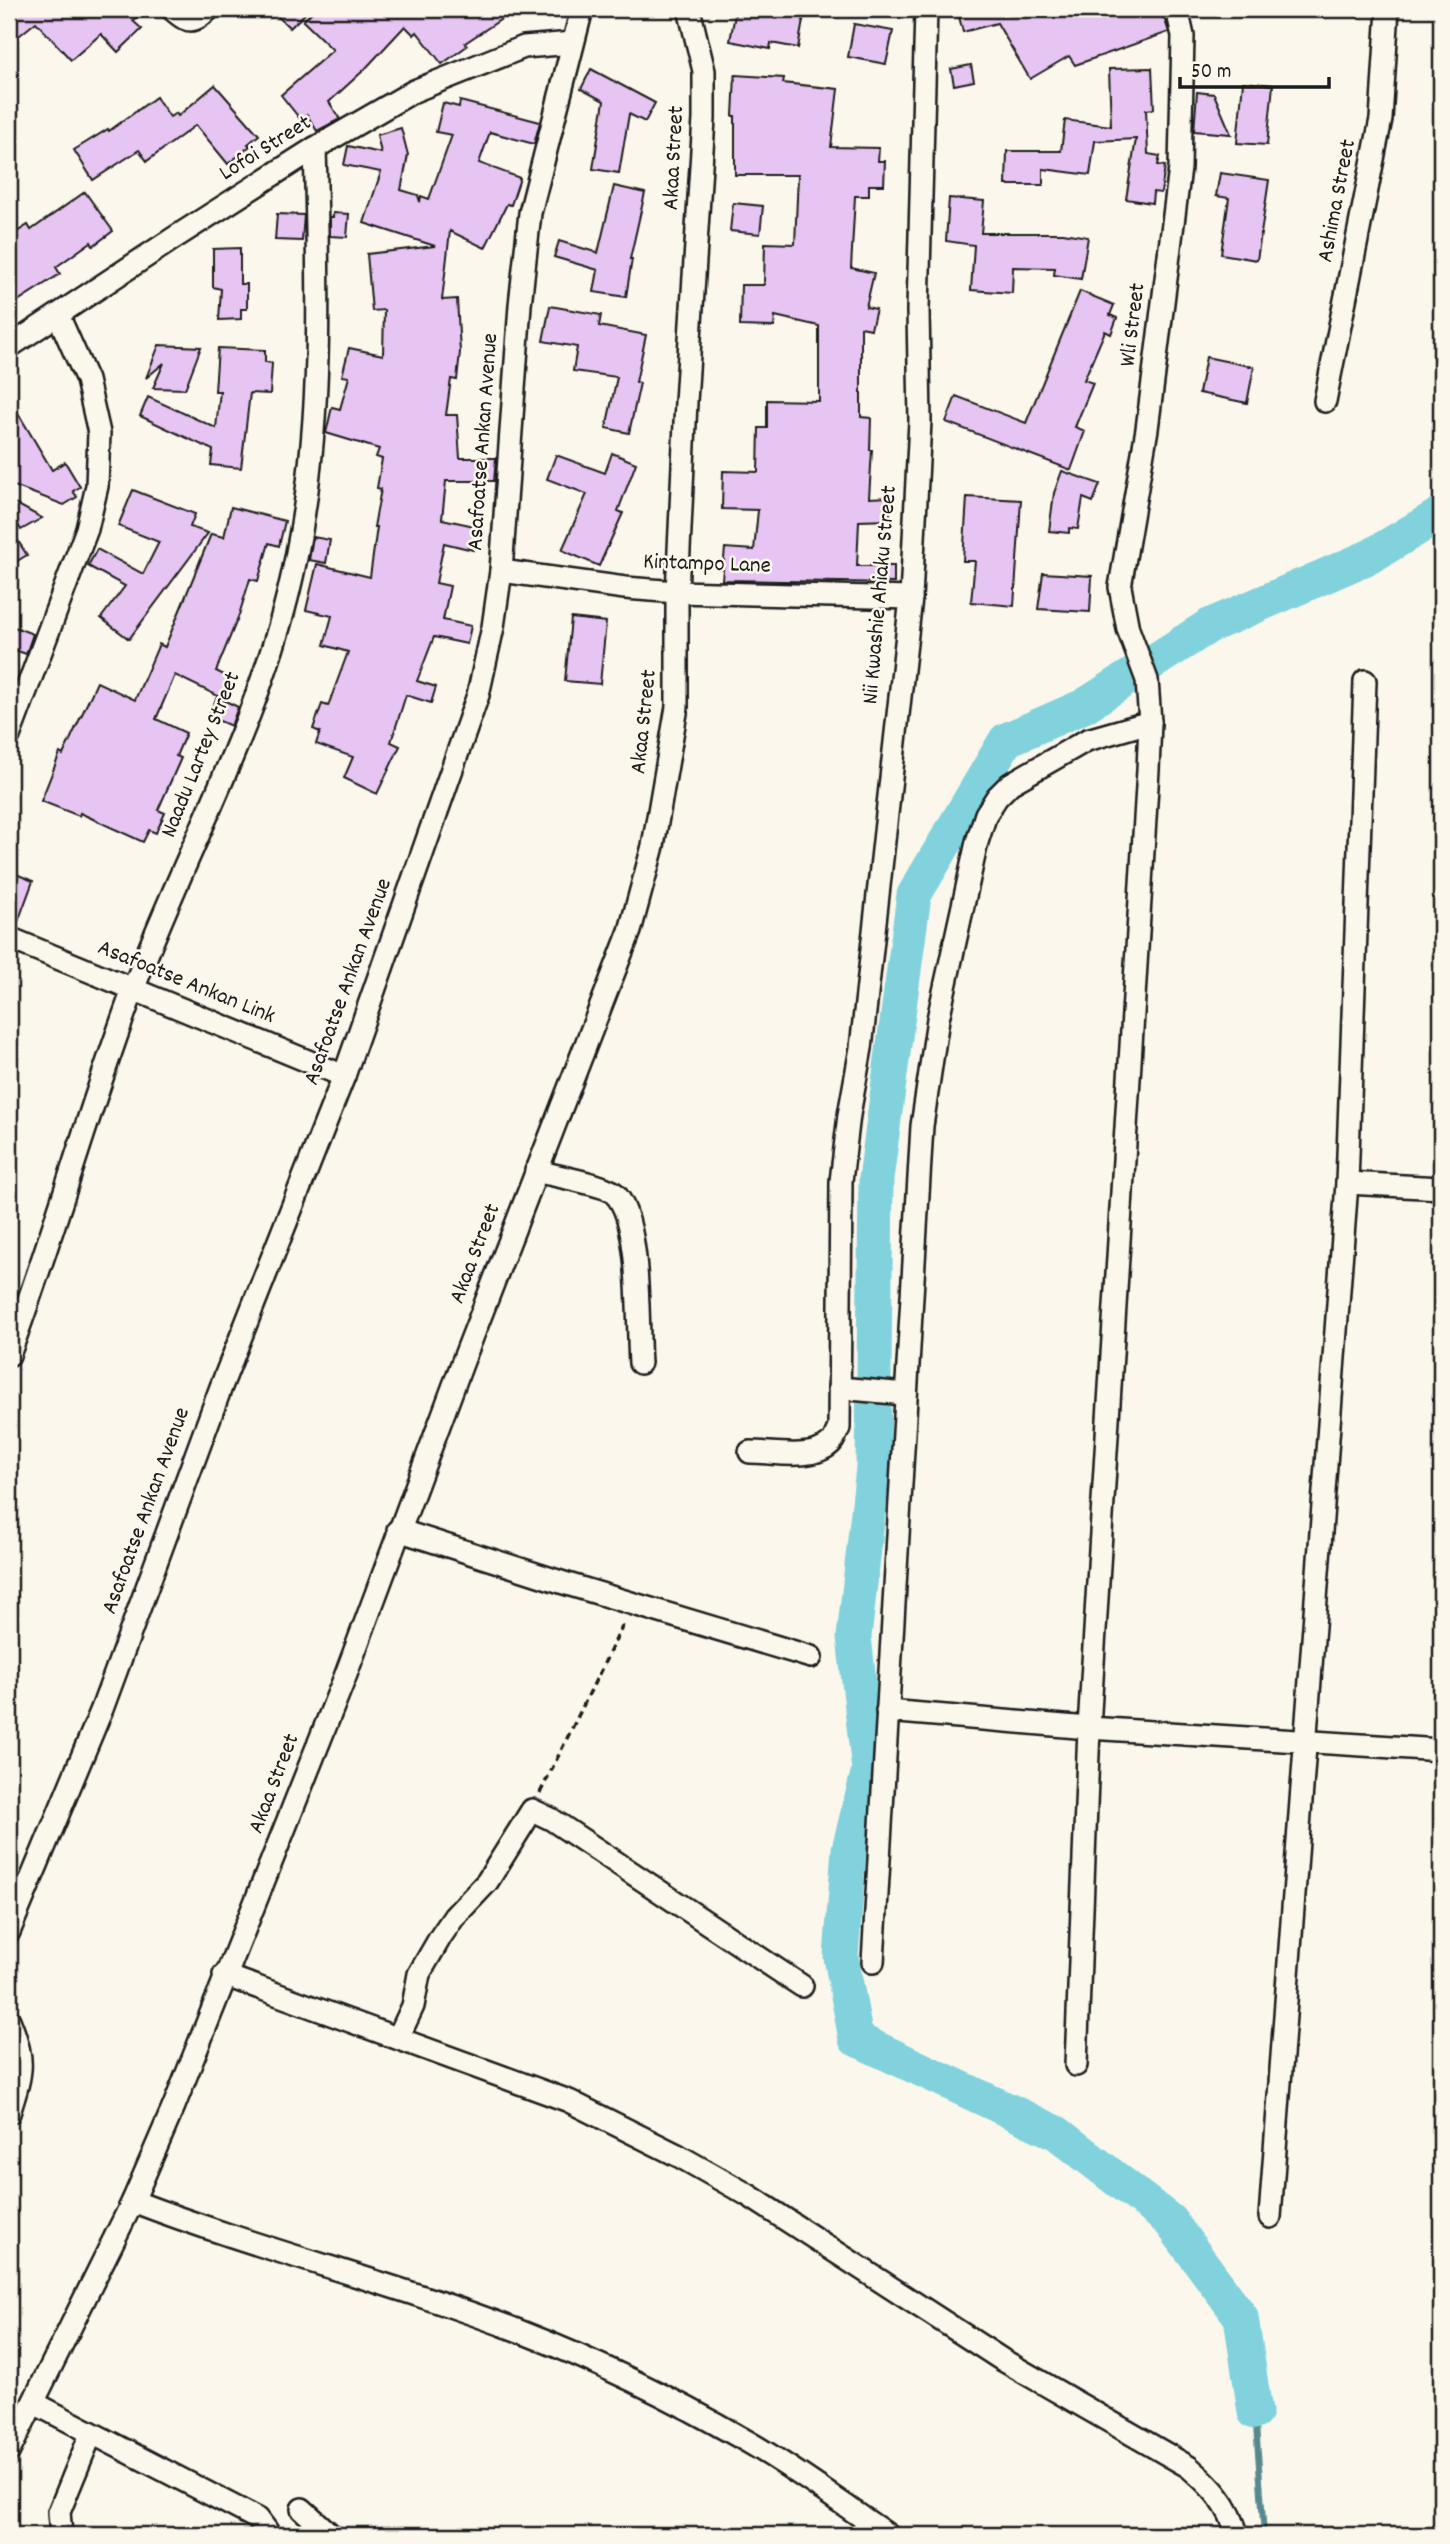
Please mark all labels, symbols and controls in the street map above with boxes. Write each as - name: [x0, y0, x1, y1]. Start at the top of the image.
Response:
- scale bar: [1180, 46, 1329, 90]
- text: 50 m: [1191, 58, 1231, 88]
- street label: Akaa Street: [656, 105, 694, 211]
- street label: Lofoi Street: [213, 108, 319, 190]
- street label: Ashima Street: [1310, 137, 1366, 265]
- street label: Wli Street: [1113, 281, 1155, 369]
- street label: Asafoatse Ankan Avenue: [460, 332, 508, 552]
- street label: Nii Kwashie Ahiaku Street: [855, 484, 907, 706]
- street label: Kintampo Lane: [643, 546, 771, 584]
- street label: Naadu Lartey Street: [154, 667, 250, 843]
- street label: Akaa Street: [623, 668, 667, 776]
- street label: Asafoatse Ankan Avenue: [296, 874, 402, 1090]
- street label: Asafoatse Ankan Link: [92, 932, 280, 1034]
- street label: Akaa Street: [442, 1199, 510, 1309]
- street label: Asafoatse Ankan Avenue: [94, 1403, 200, 1619]
- street label: Akaa Street: [241, 1729, 309, 1839]

